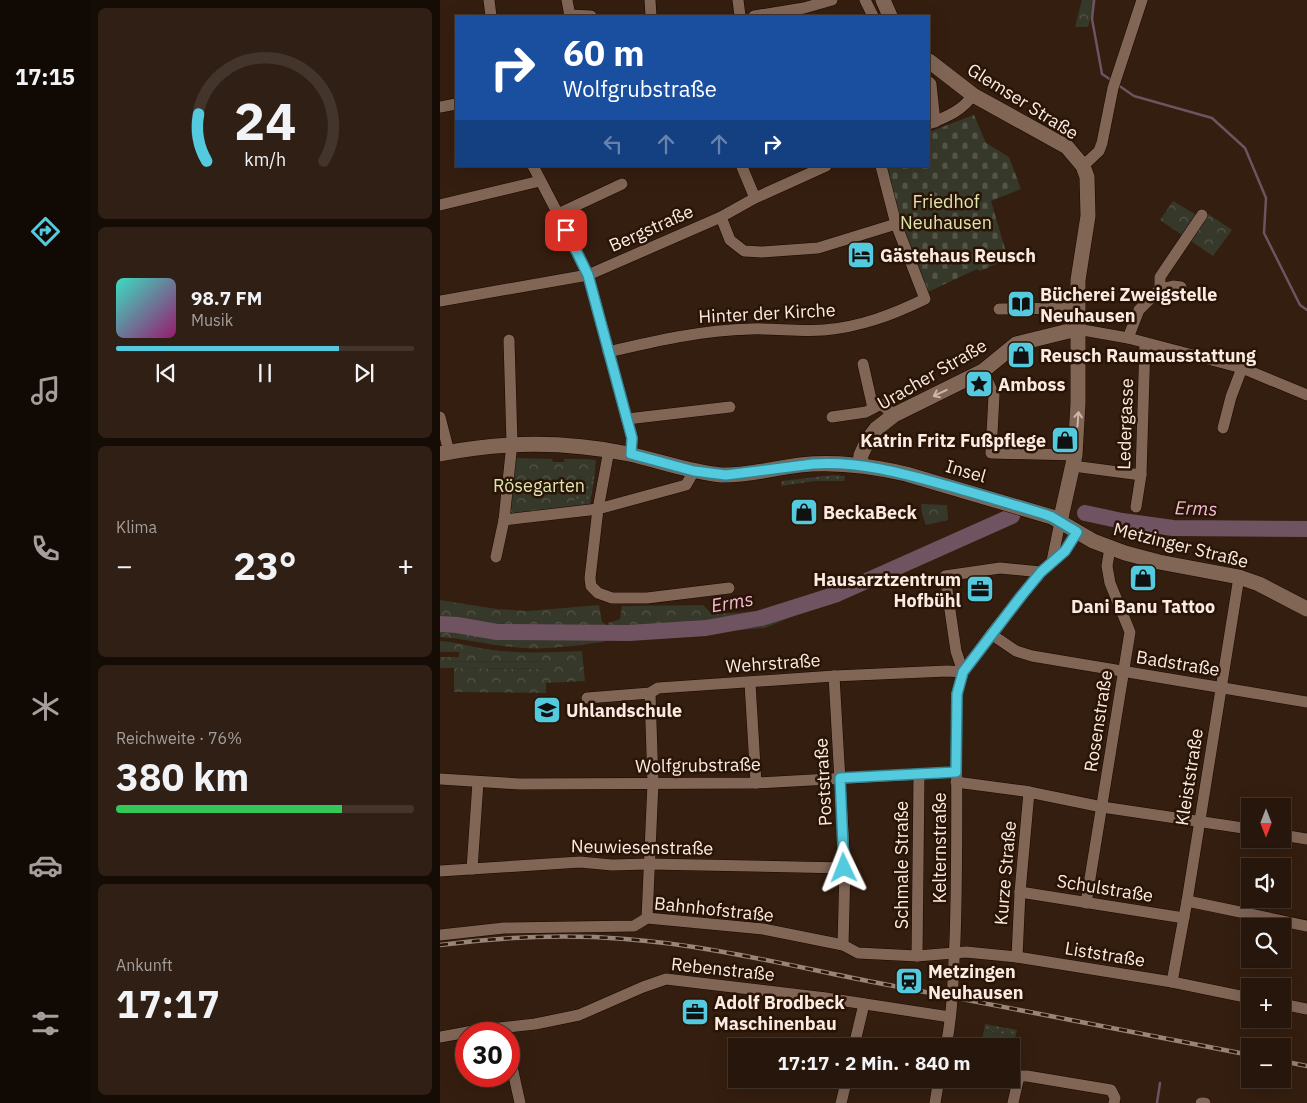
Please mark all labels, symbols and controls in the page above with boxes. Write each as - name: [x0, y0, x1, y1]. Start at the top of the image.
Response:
- text: 60 m: [563, 30, 645, 76]
- icon: right: [480, 35, 545, 100]
- street label: Glemser Straße: [963, 58, 1083, 144]
- text: 17:15: [15, 62, 75, 91]
- text: Wolfgrubstraße: [563, 74, 717, 103]
- text: 24: [234, 87, 296, 154]
- icon: left: [599, 130, 627, 158]
- icon: ahead: [652, 130, 680, 158]
- icon: ahead: [705, 130, 733, 158]
- icon: right: [758, 130, 786, 158]
- text: km/h: [244, 148, 286, 171]
- park label: Friedhof Neuhausen: [900, 190, 992, 234]
- street label: Bergstraße: [605, 199, 697, 257]
- pin: [545, 209, 587, 251]
- icon: directions: [28, 214, 63, 249]
- icon: arrive: [552, 216, 580, 244]
- hotel icon: Gästehaus Reusch: [846, 240, 876, 270]
- place label: Gästehaus Reusch: [880, 244, 1036, 267]
- place label: Bücherei Zweigstelle Neuhausen: [1040, 283, 1217, 327]
- text: 98.7 FM: [191, 286, 262, 310]
- library icon: Bücherei Zweigstelle Neuhausen: [1006, 289, 1036, 319]
- street label: Hinter der Kirche: [698, 298, 836, 328]
- text: Musik: [191, 310, 233, 330]
- street label: Uracher Straße: [873, 333, 991, 415]
- shop icon: Reusch Raumausstattung: [1006, 340, 1036, 370]
- place label: Reusch Raumausstattung: [1040, 344, 1256, 367]
- icon: previous: [152, 359, 180, 387]
- icon: pause: [251, 359, 279, 387]
- icon: next: [350, 359, 378, 387]
- place icon: Amboss: [964, 369, 994, 399]
- icon: music: [28, 373, 63, 408]
- place label: Amboss: [998, 373, 1066, 396]
- street label: Ledergasse: [1112, 378, 1138, 470]
- one-way arrow: [933, 388, 948, 398]
- one-way arrow: [1073, 411, 1082, 427]
- shop icon: Katrin Fritz Fußpflege: [1050, 425, 1080, 455]
- place label: Katrin Fritz Fußpflege: [860, 429, 1046, 452]
- street label: Insel: [943, 454, 989, 488]
- park label: Rösegarten: [493, 474, 585, 497]
- water label: Erms: [1174, 495, 1218, 521]
- shop icon: BeckaBeck: [789, 497, 819, 527]
- place label: BeckaBeck: [823, 501, 917, 524]
- text: Klima: [116, 517, 157, 537]
- street label: Metzinger Straße: [1111, 517, 1251, 573]
- icon: phone: [28, 531, 63, 566]
- text: 23°: [233, 541, 297, 590]
- text: −: [116, 547, 133, 584]
- text: +: [397, 547, 414, 584]
- shop icon: Dani Banu Tattoo: [1128, 563, 1158, 593]
- place label: Hausarztzentrum Hofbühl: [813, 568, 962, 612]
- office icon: Hausarztzentrum Hofbühl: [965, 574, 995, 604]
- water label: Erms: [709, 586, 755, 618]
- place label: Dani Banu Tattoo: [1071, 595, 1215, 618]
- street label: Badstraße: [1135, 645, 1222, 681]
- street label: Wehrstraße: [725, 648, 821, 678]
- street label: Rosenstraße: [1079, 668, 1117, 774]
- icon: climate: [28, 689, 63, 724]
- school or university icon: Uhlandschule: [532, 695, 562, 725]
- place label: Uhlandschule: [566, 699, 682, 722]
- street label: Kleiststraße: [1170, 727, 1208, 827]
- text: Reichweite · 76%: [116, 728, 242, 748]
- street label: Poststraße: [809, 737, 837, 827]
- text: 380 km: [116, 752, 249, 801]
- street label: Wolfgrubstraße: [635, 752, 761, 778]
- street label: Kelternstraße: [928, 792, 951, 904]
- north arrow: [1241, 798, 1291, 848]
- map controls: [1241, 798, 1291, 1088]
- street label: Schmale Straße: [890, 801, 913, 929]
- street label: Kurze Straße: [989, 820, 1021, 926]
- street label: Neuwiesenstraße: [571, 834, 714, 860]
- position arrow: [817, 841, 869, 893]
- icon: car: [28, 848, 63, 883]
- button: sound: [1241, 858, 1291, 908]
- street label: Schulstraße: [1055, 869, 1155, 907]
- street label: Bahnhofstraße: [653, 891, 775, 927]
- button: search: [1241, 918, 1291, 968]
- street label: Liststraße: [1063, 936, 1147, 972]
- street label: Rebenstraße: [670, 952, 776, 986]
- text: Ankunft: [116, 955, 173, 975]
- place label: Metzingen Neuhausen: [928, 960, 1024, 1004]
- station icon: Metzingen Neuhausen: [894, 966, 924, 996]
- button: +: [1241, 978, 1291, 1028]
- text: 17:17: [116, 979, 220, 1028]
- place label: Adolf Brodbeck Maschinenbau: [714, 991, 845, 1035]
- office icon: Adolf Brodbeck Maschinenbau: [680, 997, 710, 1027]
- icon: filters: [28, 1006, 63, 1041]
- speed limit sign: 30: [455, 1022, 520, 1087]
- button: −: [1241, 1038, 1291, 1088]
- text: 17:17 · 2 Min. · 840 m: [777, 1051, 971, 1075]

